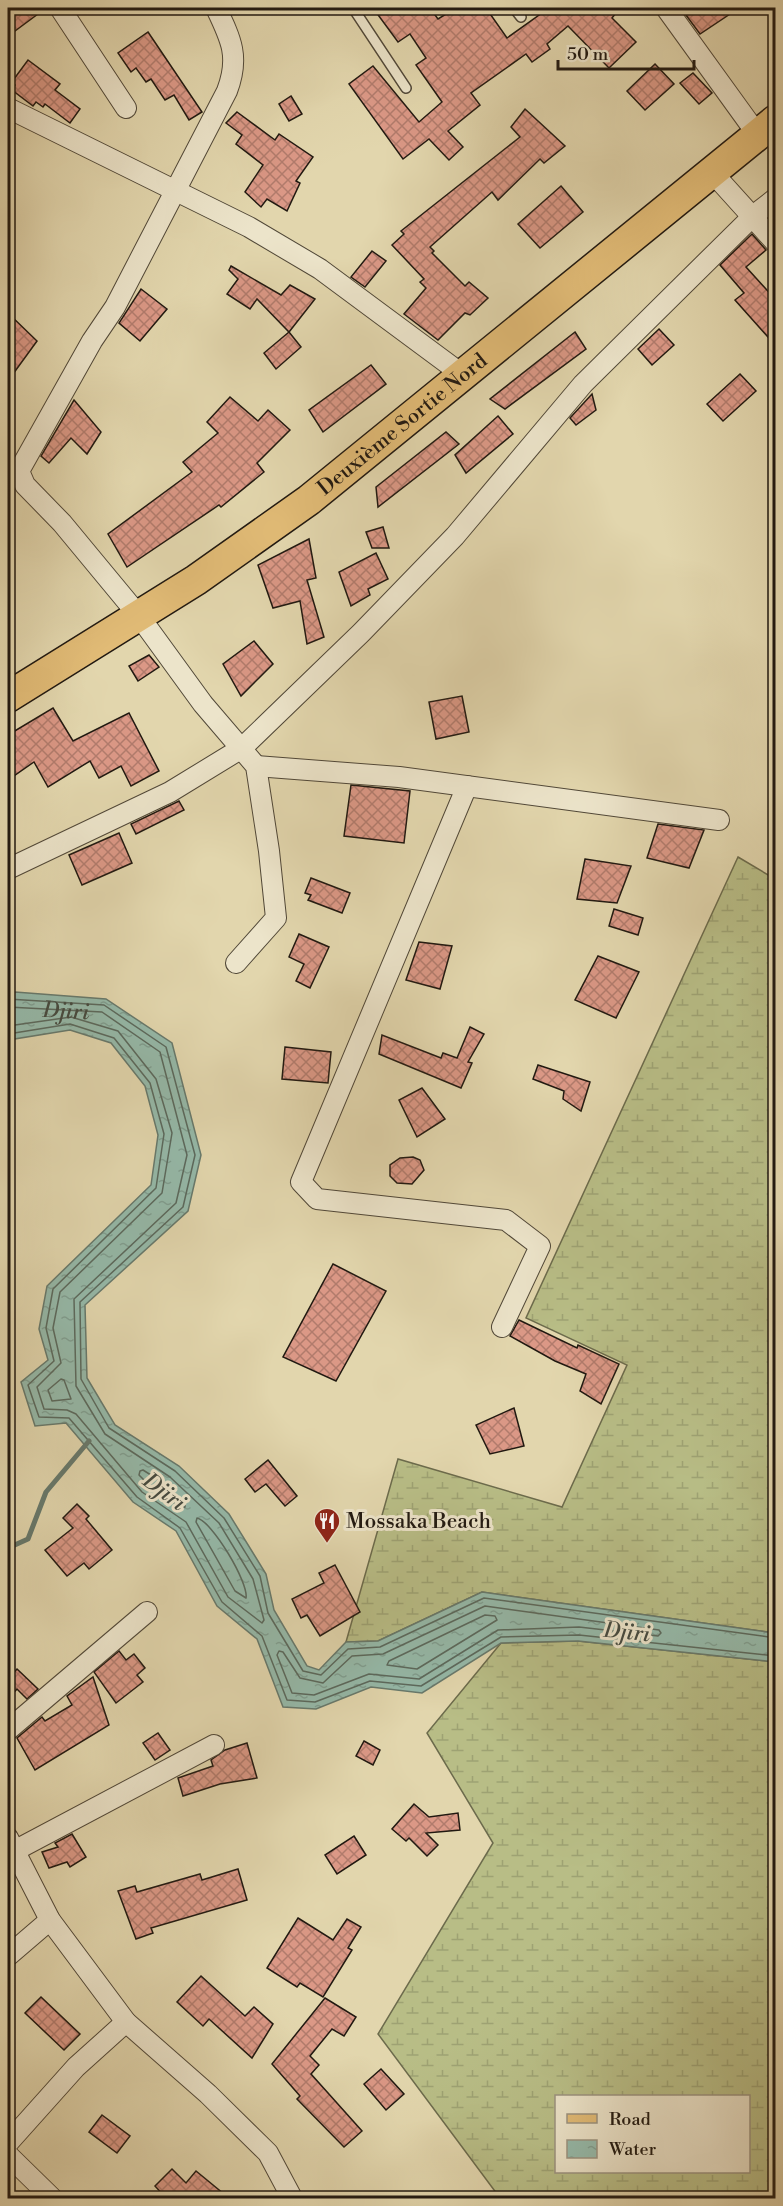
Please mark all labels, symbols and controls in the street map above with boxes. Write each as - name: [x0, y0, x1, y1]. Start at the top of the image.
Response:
- scale bar: [558, 33, 694, 71]
- text: 50 m: [567, 43, 609, 66]
- street label: Deuxième Sortie Nord: [313, 348, 493, 502]
- water label: Djiri: [41, 997, 90, 1026]
- water label: Djiri: [137, 1467, 191, 1517]
- restaurant icon: Mossaka Beach: [312, 1506, 342, 1544]
- place label: Mossaka Beach: [346, 1509, 491, 1535]
- water label: Djiri: [601, 1617, 652, 1648]
- legend: [555, 2095, 750, 2173]
- text: Road: [609, 2108, 652, 2131]
- text: Water: [608, 2138, 657, 2161]

